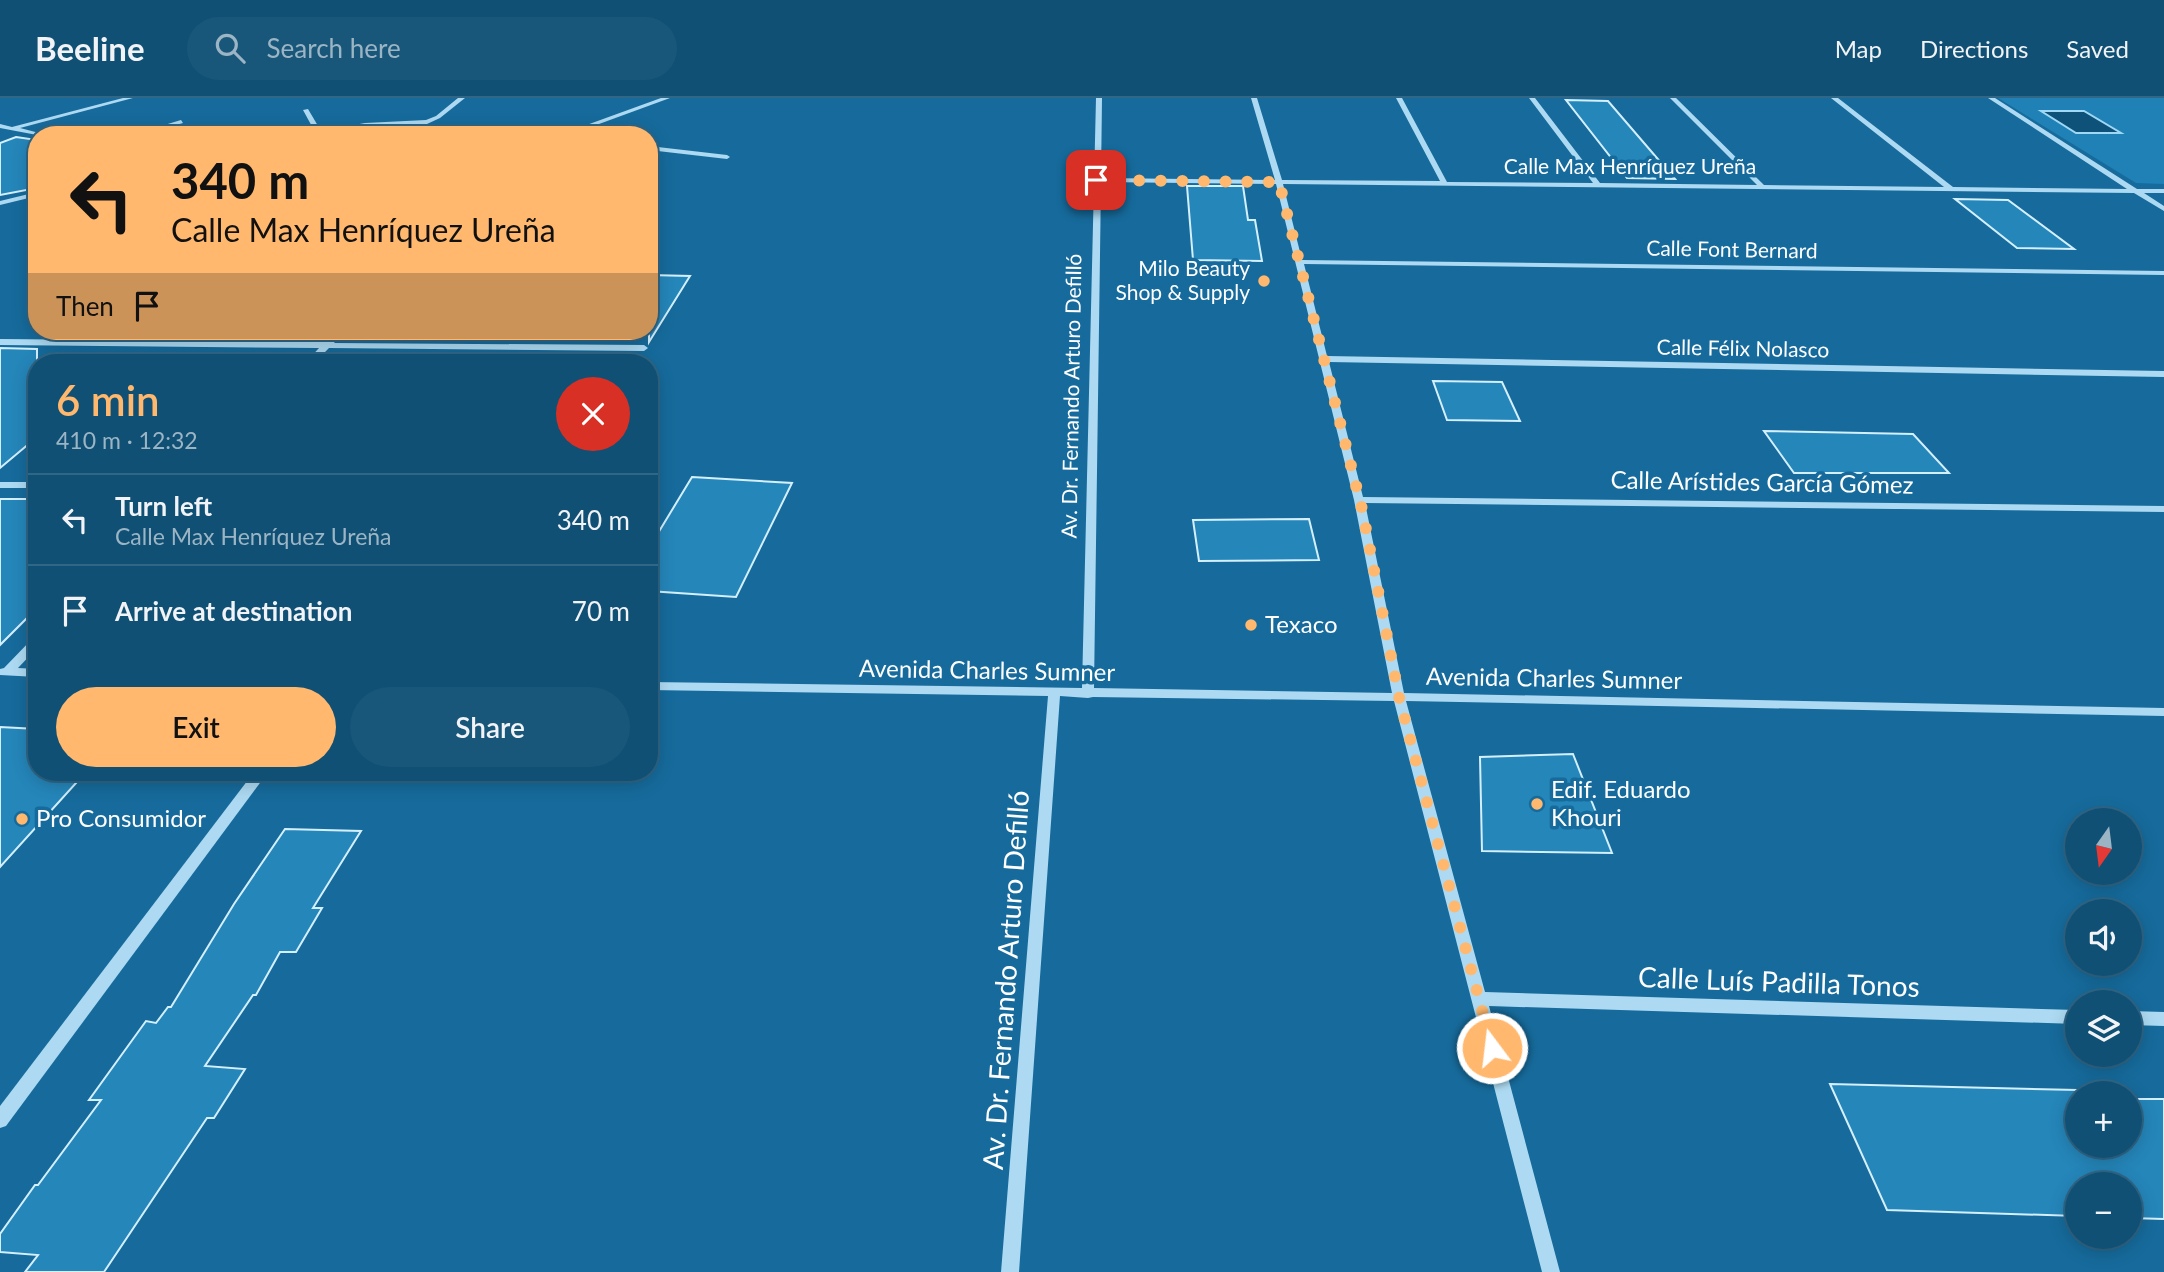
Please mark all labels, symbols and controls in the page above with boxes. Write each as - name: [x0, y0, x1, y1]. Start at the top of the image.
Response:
- search box: [187, 17, 677, 80]
- text: Beeline: [35, 28, 145, 68]
- icon: search: [211, 29, 249, 67]
- text: Search here: [267, 32, 401, 64]
- text: Map: [1835, 34, 1882, 63]
- text: Directions: [1920, 34, 2028, 63]
- text: Saved: [2066, 34, 2129, 63]
- pin: [1066, 150, 1126, 210]
- text: 340 m: [171, 151, 309, 209]
- street label: Calle Max Henríquez Ureña: [1504, 153, 1756, 178]
- icon: left: [56, 154, 147, 245]
- icon: arrive: [1077, 161, 1115, 199]
- text: Calle Max Henríquez Ureña: [171, 210, 556, 249]
- street label: Calle Font Bernard: [1646, 235, 1818, 262]
- street label: Av. Dr. Fernando Arturo Defilló: [1056, 253, 1085, 539]
- place label: Milo Beauty Shop & Supply: [1115, 255, 1250, 304]
- marker: Milo Beauty Shop & Supply: [1256, 273, 1272, 289]
- icon: arrive: [128, 287, 166, 325]
- text: Then: [56, 290, 114, 322]
- street label: Calle Félix Nolasco: [1657, 333, 1830, 362]
- text: 6 min: [56, 375, 160, 425]
- button: close: [556, 377, 630, 451]
- text: 410 m · 12:32: [56, 426, 198, 454]
- street label: Calle Arístides García Gómez: [1610, 464, 1914, 499]
- text: Turn left: [115, 490, 212, 522]
- icon: left: [56, 501, 94, 539]
- text: 340 m: [557, 504, 630, 536]
- text: Calle Max Henríquez Ureña: [115, 522, 392, 550]
- icon: arrive: [56, 592, 94, 630]
- text: Arrive at destination: [115, 595, 352, 627]
- text: 70 m: [572, 595, 630, 627]
- place label: Texaco: [1265, 609, 1338, 638]
- marker: Texaco: [1243, 617, 1259, 633]
- street label: Avenida Charles Sumner: [859, 653, 1116, 686]
- street label: Avenida Charles Sumner: [1426, 661, 1683, 694]
- button: Exit: [56, 687, 336, 767]
- button: Share: [350, 687, 630, 767]
- place label: Edif. Eduardo Khouri: [1551, 774, 1691, 831]
- street label: Av. Dr. Fernando Arturo Defilló: [975, 789, 1035, 1171]
- marker: Edif. Eduardo Khouri: [1529, 796, 1545, 812]
- place label: Pro Consumidor: [36, 803, 206, 832]
- north arrow: [2065, 808, 2142, 886]
- map controls: [2065, 808, 2142, 1249]
- marker: Pro Consumidor: [14, 811, 30, 827]
- button: sound: [2065, 899, 2142, 976]
- street label: Calle Luís Padilla Tonos: [1638, 959, 1920, 1003]
- button: layers: [2065, 990, 2142, 1067]
- position arrow: [1455, 1011, 1529, 1085]
- button: +: [2065, 1081, 2142, 1158]
- button: −: [2065, 1172, 2142, 1249]

